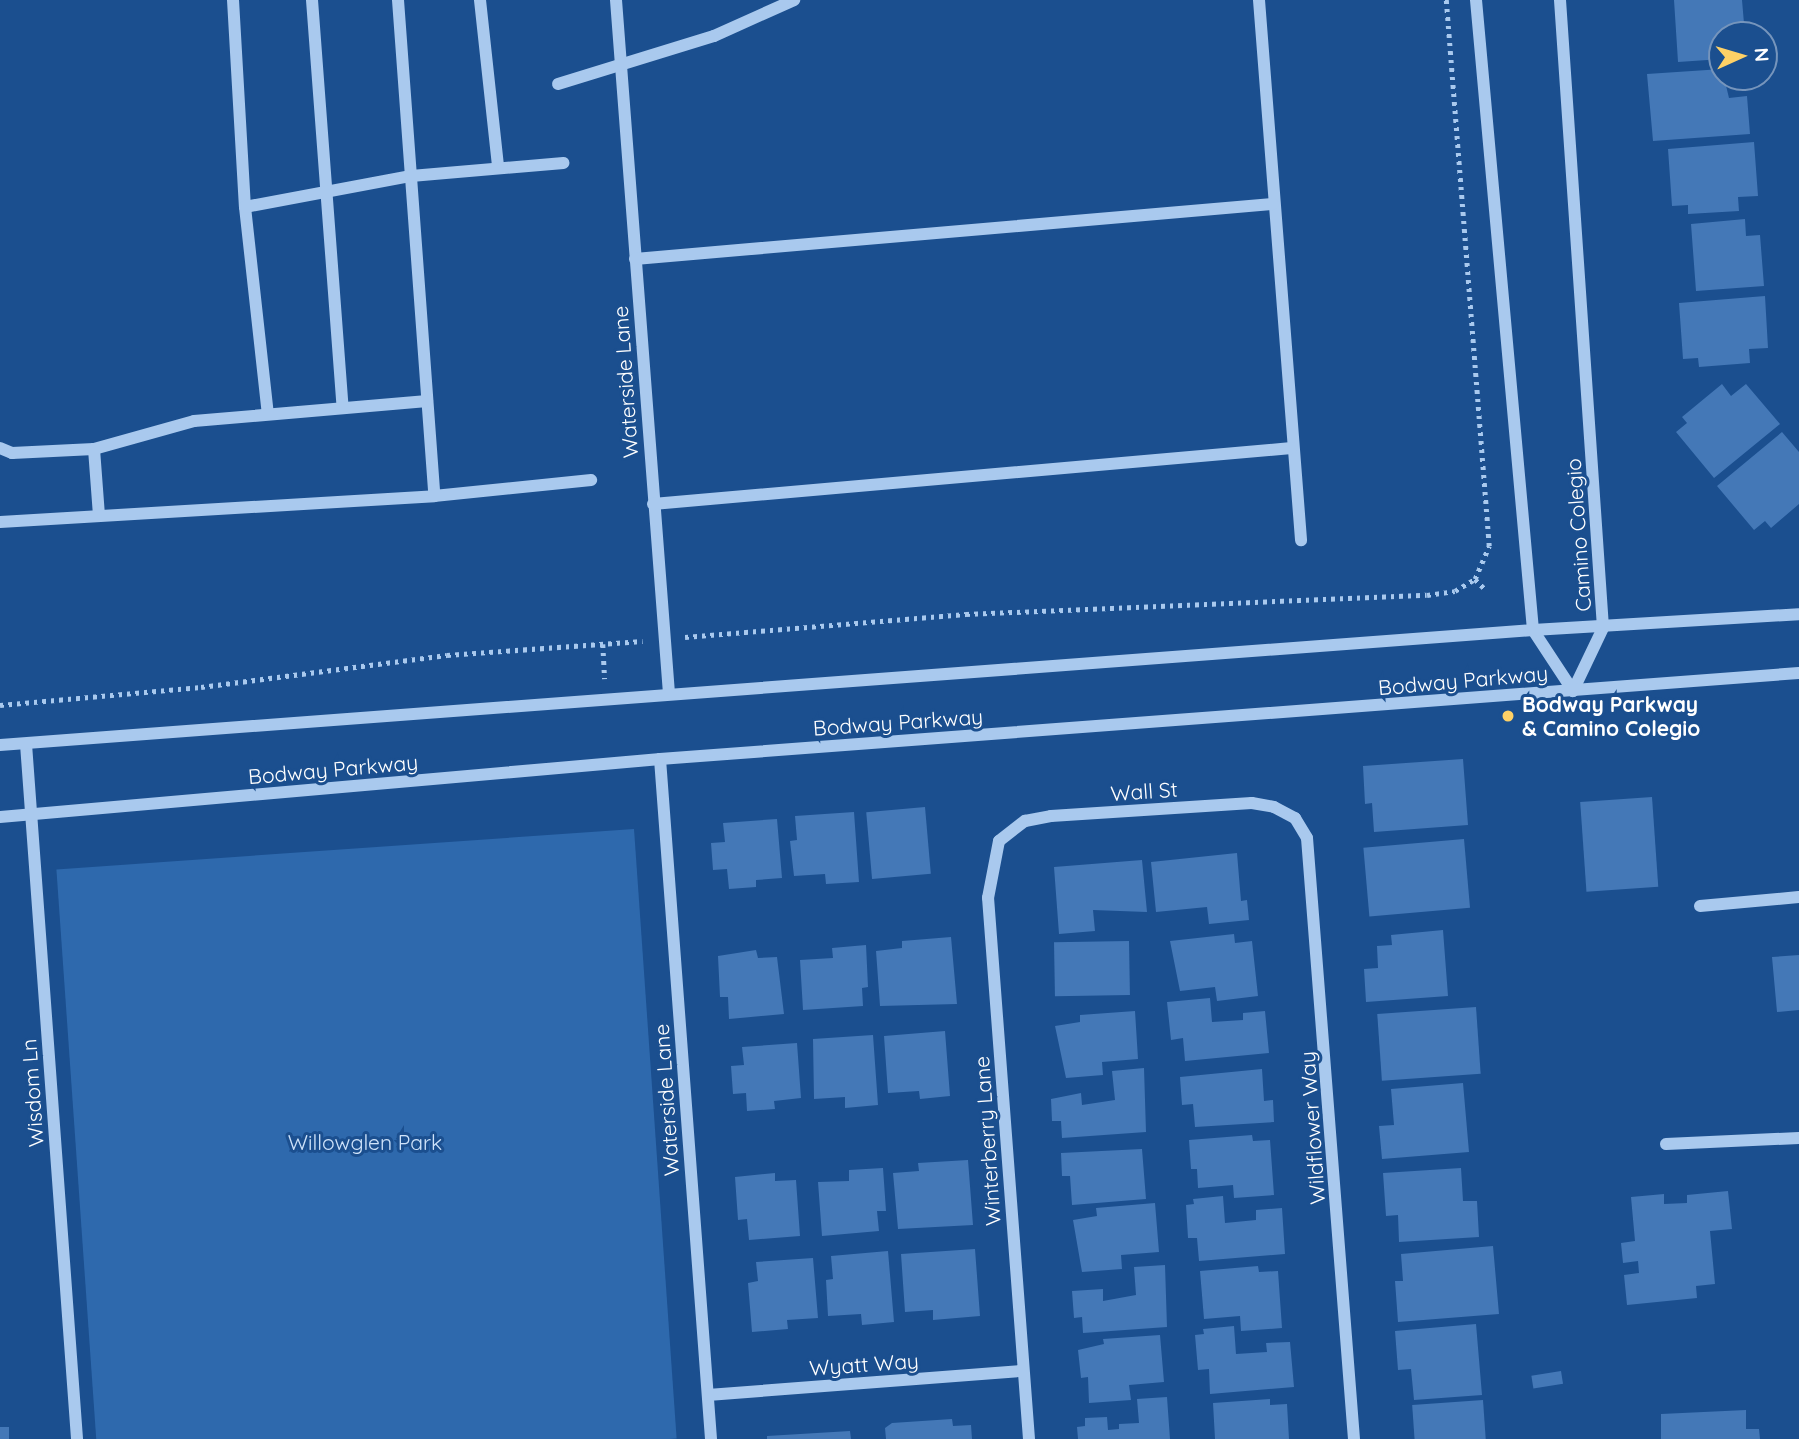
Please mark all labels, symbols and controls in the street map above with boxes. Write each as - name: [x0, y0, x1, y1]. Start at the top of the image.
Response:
- north arrow: [1708, 21, 1778, 91]
- text: N: [1749, 47, 1774, 62]
- street label: Waterside Lane: [607, 305, 643, 459]
- street label: Camino Colegio: [1560, 457, 1596, 613]
- street label: Bodway Parkway: [1377, 660, 1549, 700]
- place label: Bodway Parkway & Camino Colegio: [1522, 691, 1700, 741]
- street label: Bodway Parkway: [812, 703, 984, 741]
- marker: Bodway Parkway & Camino Colegio: [1500, 708, 1516, 724]
- street label: Bodway Parkway: [247, 749, 419, 789]
- street label: Wall St: [1110, 776, 1178, 806]
- street label: Waterside Lane: [648, 1023, 684, 1177]
- street label: Wisdom Ln: [16, 1038, 48, 1148]
- street label: Wildflower Way: [1294, 1051, 1330, 1205]
- street label: Winterberry Lane: [968, 1055, 1006, 1227]
- park label: Willowglen Park: [288, 1129, 442, 1155]
- street label: Wyatt Way: [808, 1348, 920, 1380]

